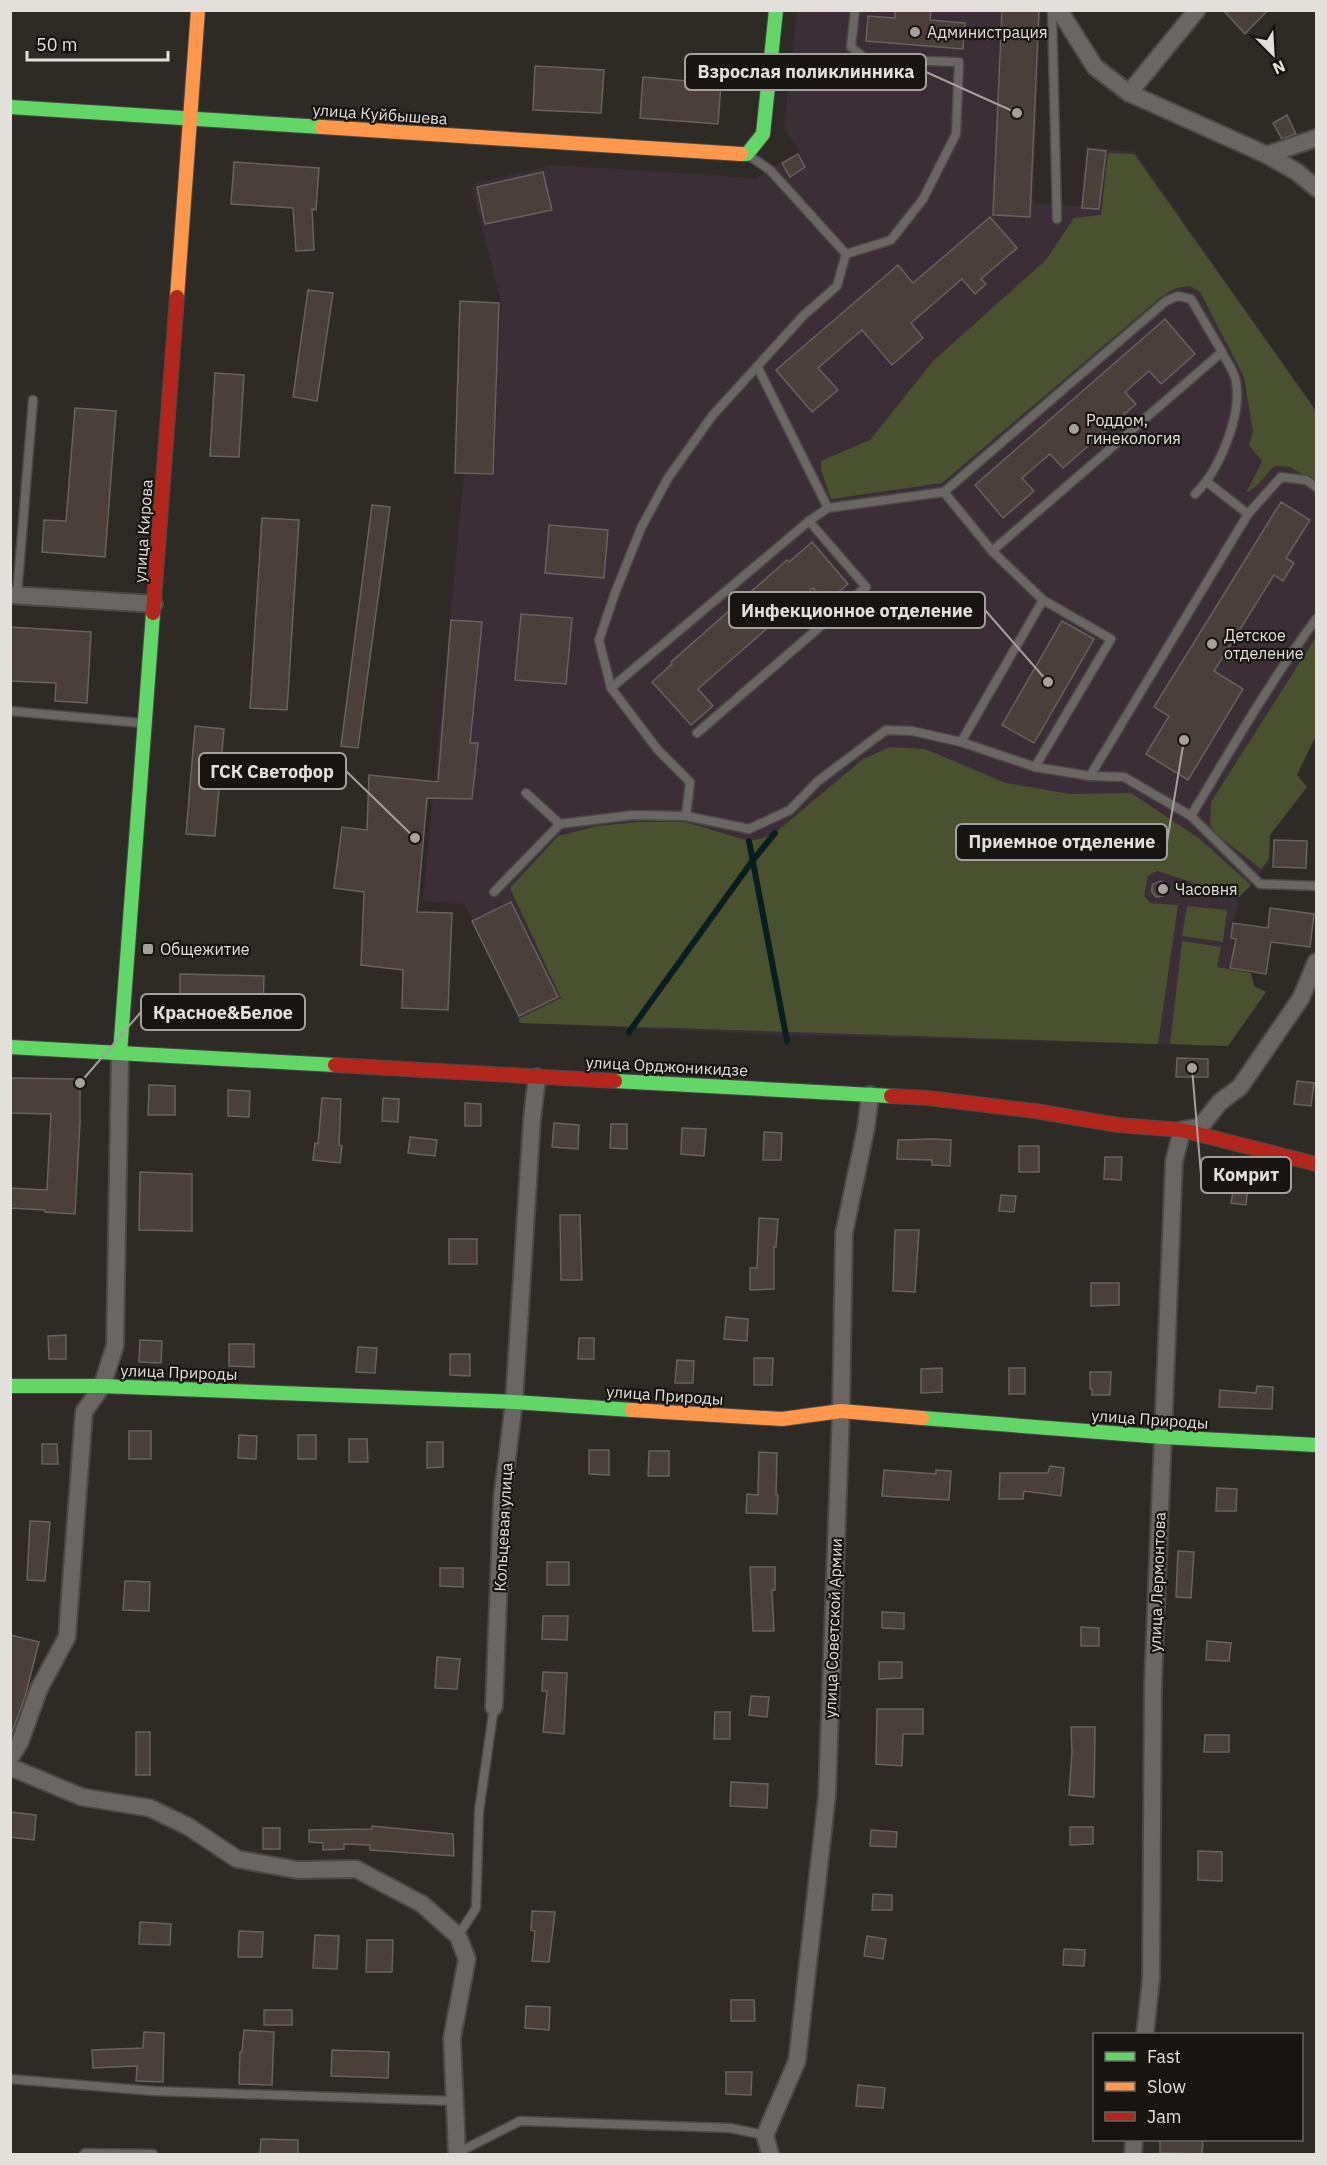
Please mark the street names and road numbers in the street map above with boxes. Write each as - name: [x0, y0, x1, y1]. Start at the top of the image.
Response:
- street label: улица Куйбышева: [312, 99, 449, 129]
- street label: улица Кирова: [129, 478, 157, 583]
- street label: улица Орджоникидзе: [585, 1052, 749, 1080]
- street label: улица Природы: [120, 1360, 238, 1384]
- street label: улица Природы: [606, 1381, 724, 1409]
- street label: улица Природы: [1091, 1405, 1209, 1433]
- street label: Кольцевая улица: [490, 1462, 516, 1592]
- street label: улица Лермонтова: [1145, 1511, 1169, 1652]
- street label: улица Советской Армии: [820, 1538, 846, 1718]

